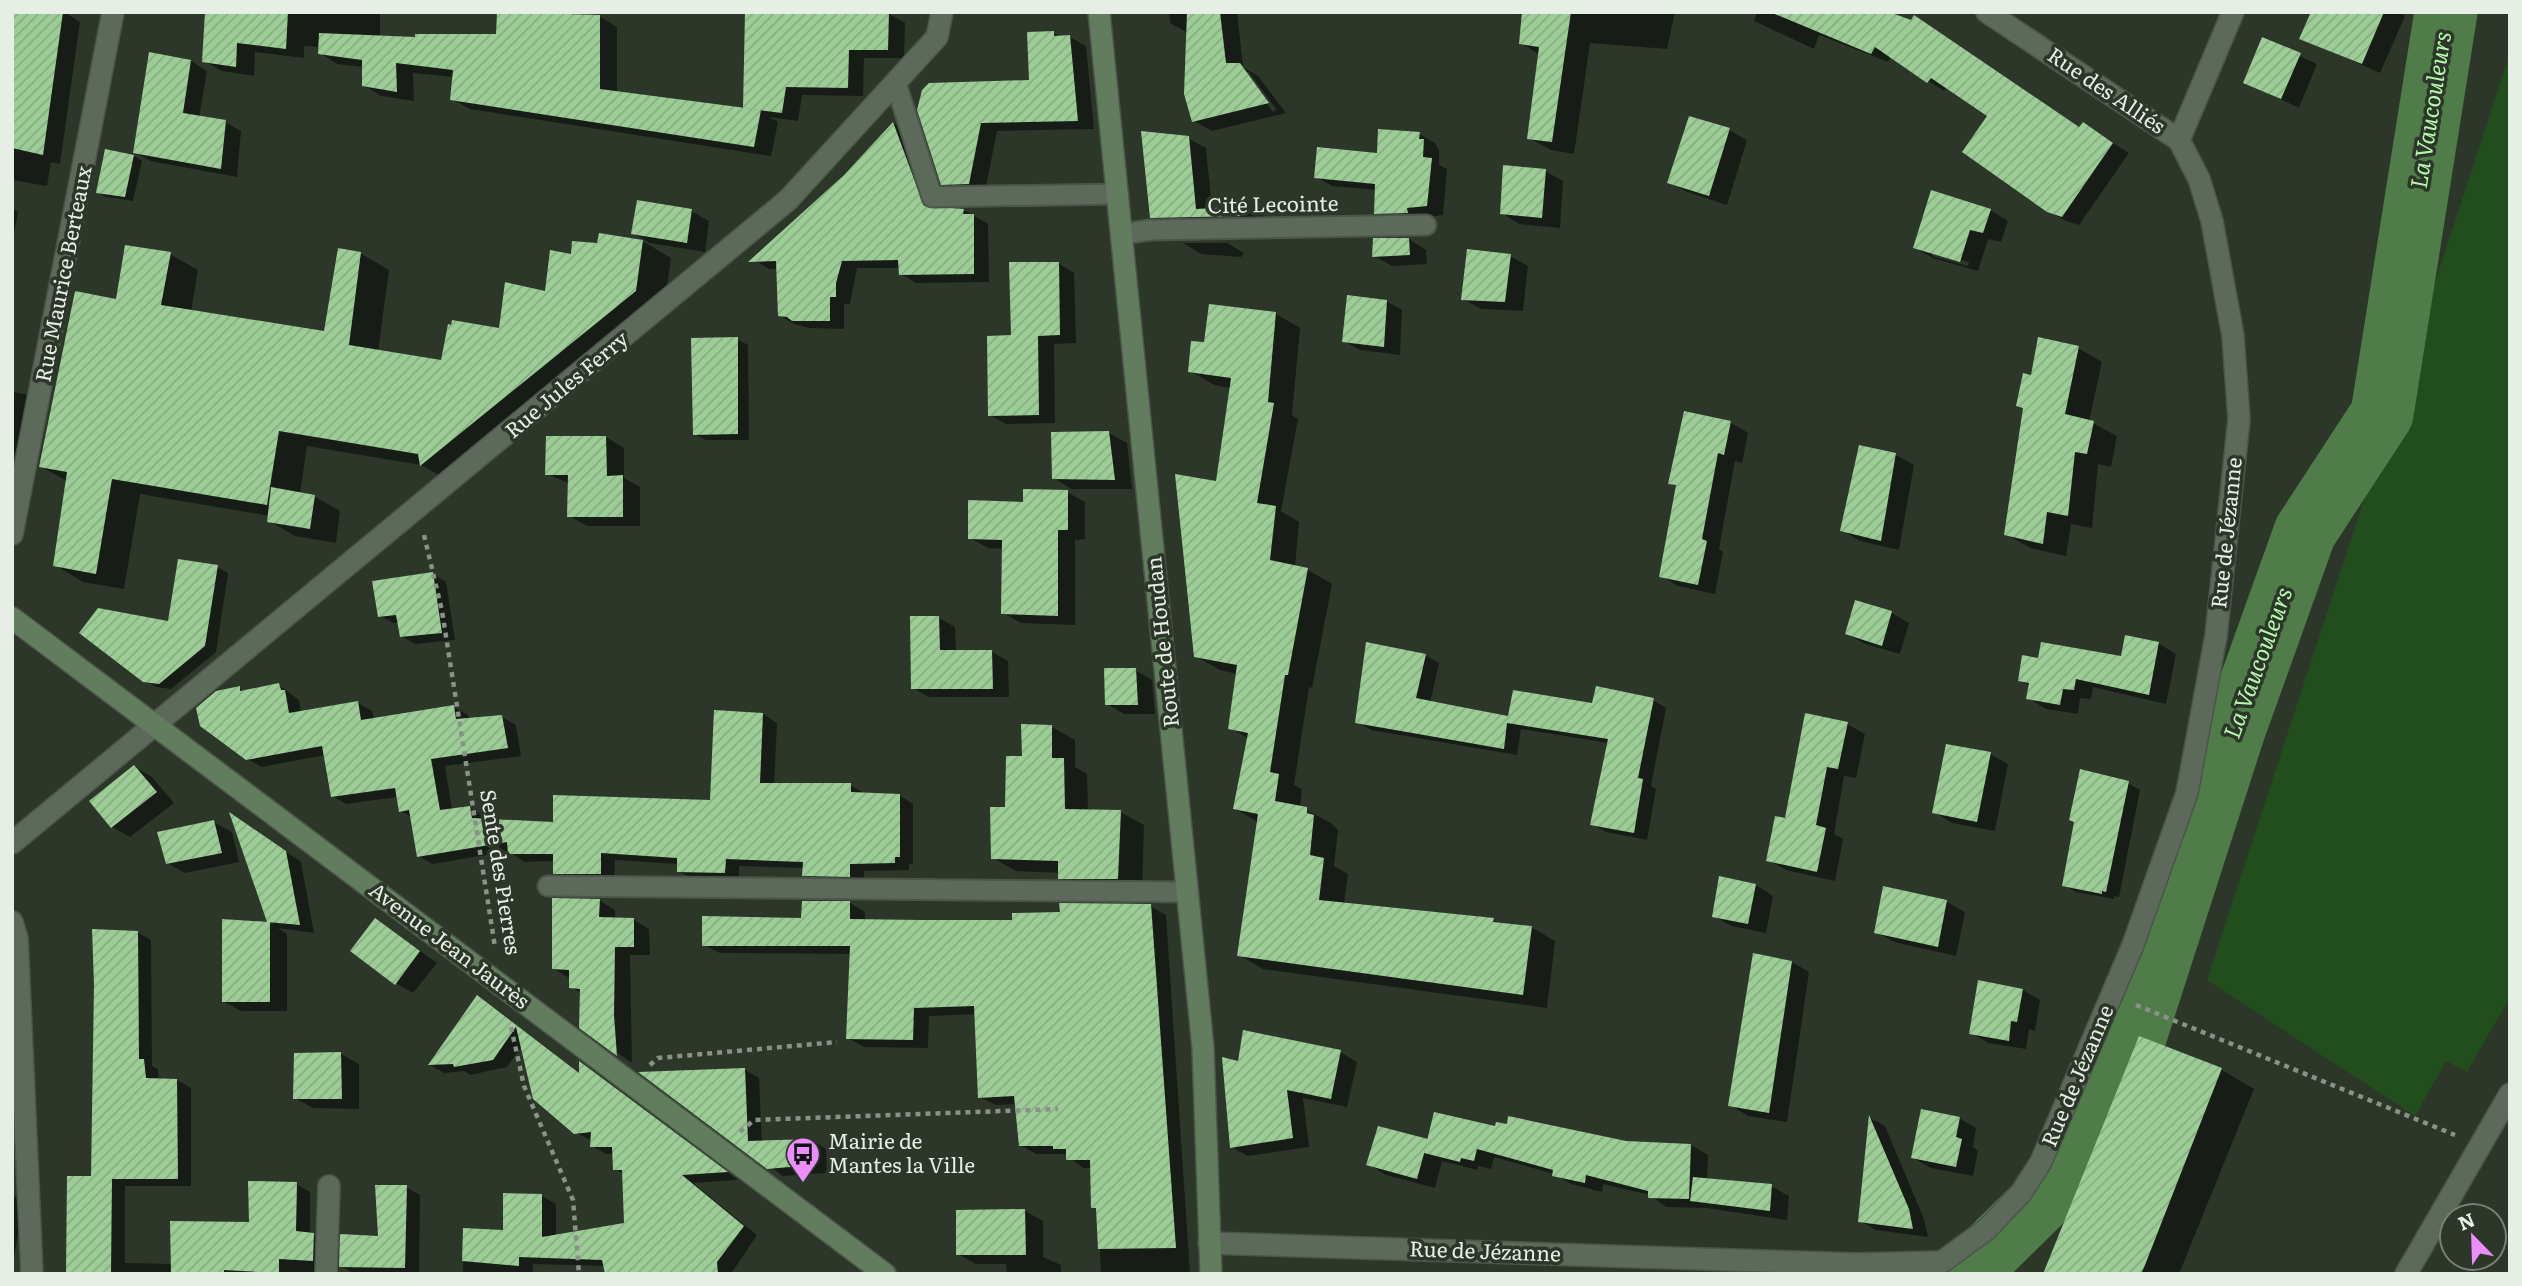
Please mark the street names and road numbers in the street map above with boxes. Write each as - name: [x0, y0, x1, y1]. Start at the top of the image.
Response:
- street label: Rue des Alliés: [2042, 38, 2173, 140]
- street label: Rue Maurice Berteaux: [25, 163, 98, 384]
- street label: Cité Lecointe: [1207, 186, 1339, 219]
- street label: Rue Jules Ferry: [497, 321, 635, 444]
- street label: Rue de Jézanne: [2201, 456, 2248, 610]
- street label: Route de Houdan: [1136, 555, 1185, 729]
- street label: Sente des Pierres: [474, 787, 531, 956]
- street label: Avenue Jean Jaurès: [364, 873, 537, 1015]
- street label: Rue de Jézanne: [2032, 999, 2120, 1151]
- street label: Rue de Jézanne: [1409, 1231, 1562, 1268]

